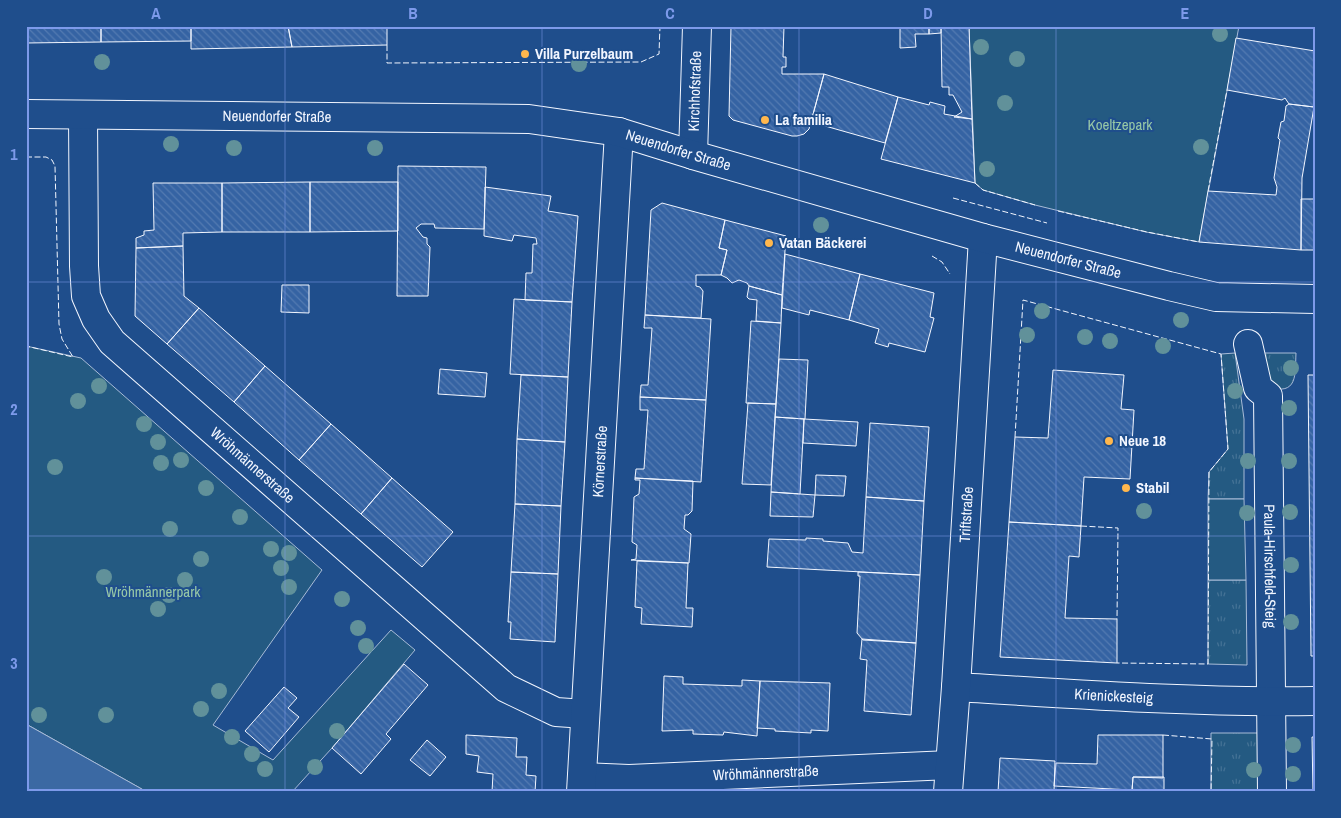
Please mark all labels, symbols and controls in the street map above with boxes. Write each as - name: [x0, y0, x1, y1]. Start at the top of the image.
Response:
- text: A: [151, 2, 161, 24]
- text: B: [408, 2, 418, 24]
- text: C: [665, 2, 675, 24]
- text: D: [923, 2, 933, 24]
- text: E: [1181, 2, 1190, 24]
- place label: Villa Purzelbaum: [535, 43, 633, 64]
- marker: Villa Purzelbaum: [519, 48, 531, 60]
- street label: Kirchhofstraße: [683, 50, 706, 132]
- street label: Neuendorfer Straße: [222, 105, 332, 127]
- place label: La familia: [775, 109, 832, 130]
- marker: La familia: [759, 114, 771, 126]
- park label: Koeltzepark: [1088, 114, 1153, 135]
- street label: Neuendorfer Straße: [623, 124, 734, 175]
- text: 1: [10, 143, 18, 165]
- place label: Vatan Bäckerei: [779, 232, 867, 253]
- street label: Neuendorfer Straße: [1013, 236, 1124, 283]
- marker: Vatan Bäckerei: [763, 237, 775, 249]
- text: 2: [10, 398, 18, 420]
- street label: Wröhmännerstraße: [206, 422, 300, 508]
- street label: Körnerstraße: [587, 425, 612, 498]
- place label: Neue 18: [1119, 430, 1166, 451]
- marker: Neue 18: [1103, 435, 1115, 447]
- place label: Stabil: [1136, 477, 1170, 498]
- marker: Stabil: [1120, 482, 1132, 494]
- street label: Triftstraße: [954, 486, 978, 543]
- street label: Paula-Hirschfeld-Steig: [1259, 504, 1281, 628]
- park label: Wröhmännerpark: [106, 581, 201, 602]
- text: 3: [10, 652, 18, 674]
- street label: Krienickesteig: [1074, 683, 1154, 708]
- street label: Wröhmännerstraße: [712, 760, 819, 785]

